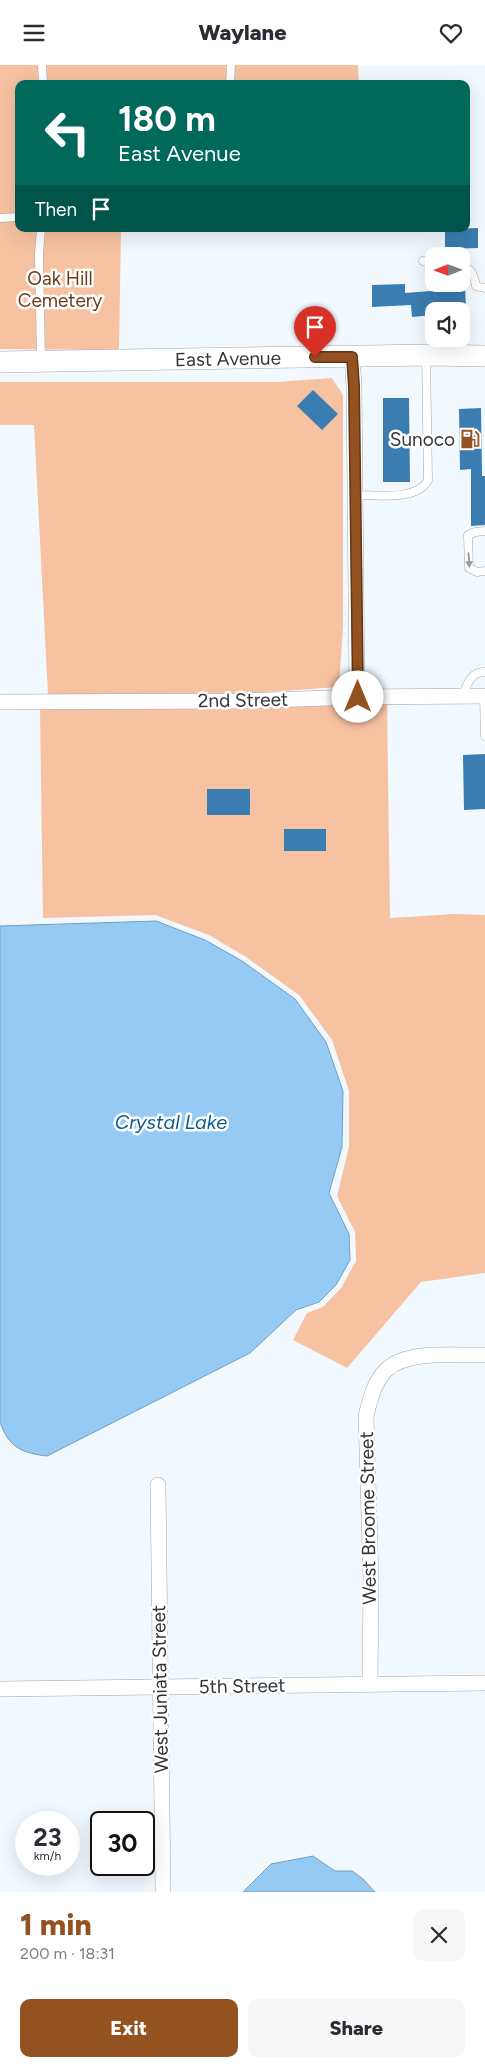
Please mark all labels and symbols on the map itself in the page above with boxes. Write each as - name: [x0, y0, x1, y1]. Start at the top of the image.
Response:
- north arrow: [425, 247, 470, 293]
- park label: Oak Hill Cemetery: [18, 267, 102, 312]
- pin: [294, 306, 336, 357]
- street label: East Avenue: [175, 346, 281, 371]
- place label: Sunoco: [390, 428, 455, 451]
- fuel station icon: Sunoco: [459, 428, 481, 450]
- one-way arrow: [465, 552, 473, 568]
- position arrow: [331, 670, 383, 722]
- street label: 2nd Street: [198, 688, 288, 712]
- water label: Crystal Lake: [115, 1110, 227, 1134]
- street label: West Broome Street: [355, 1431, 381, 1605]
- street label: West Juniata Street: [147, 1605, 173, 1773]
- street label: 5th Street: [199, 1674, 285, 1698]
- speed limit sign: 30: [90, 1811, 155, 1876]

